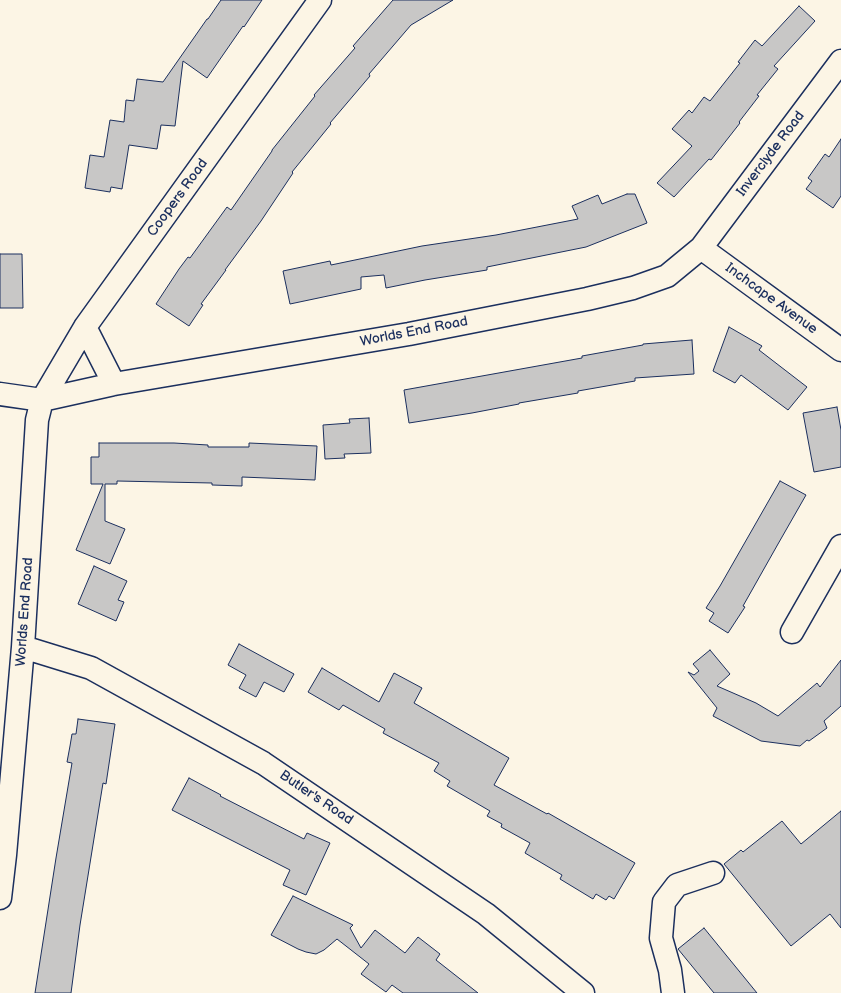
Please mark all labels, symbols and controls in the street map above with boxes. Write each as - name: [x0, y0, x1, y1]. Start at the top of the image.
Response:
- street label: Inverclyde Road: [733, 108, 809, 200]
- street label: Coopers Road: [144, 156, 212, 240]
- street label: Inchcape Avenue: [722, 260, 820, 338]
- street label: Worlds End Road: [359, 313, 469, 351]
- street label: Worlds End Road: [13, 557, 37, 667]
- street label: Butler's Road: [276, 767, 356, 829]

